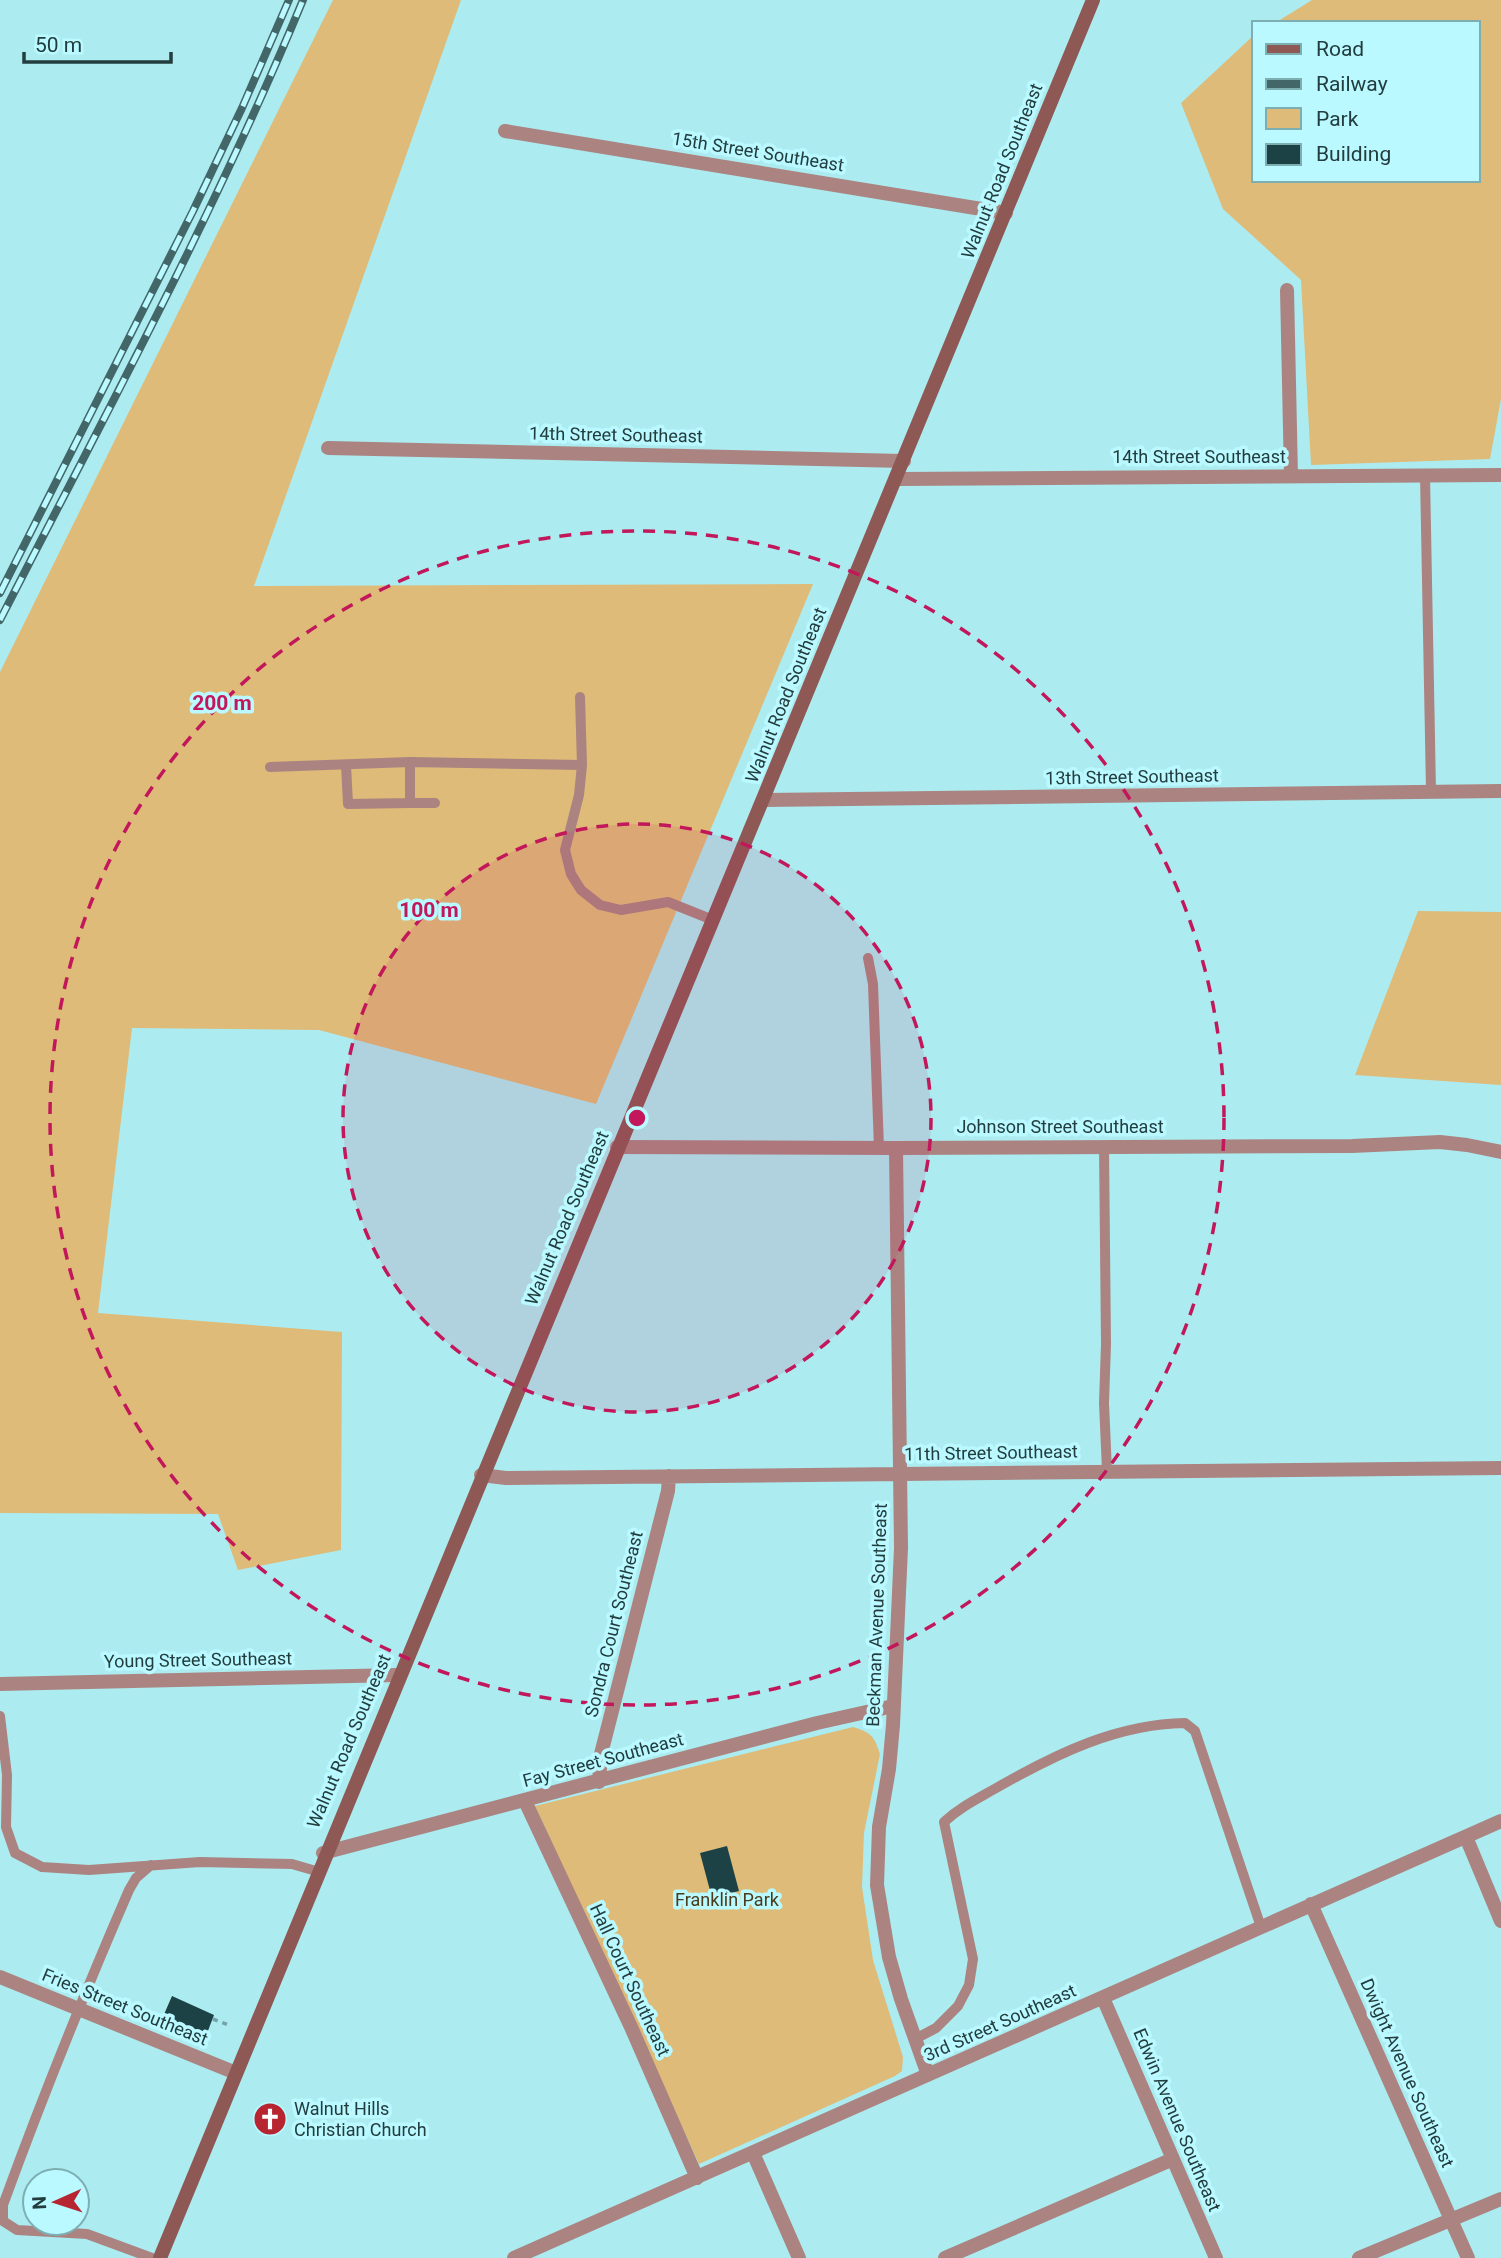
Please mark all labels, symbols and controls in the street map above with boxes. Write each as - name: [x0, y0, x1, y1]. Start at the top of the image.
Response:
- scale bar: [24, 21, 172, 65]
- legend: [1252, 21, 1480, 182]
- text: 50 m: [35, 33, 82, 57]
- text: Road: [1316, 37, 1364, 61]
- text: Railway: [1316, 72, 1388, 96]
- street label: Walnut Road Southeast: [957, 80, 1046, 261]
- text: Park: [1316, 107, 1359, 131]
- street label: 15th Street Southeast: [671, 128, 846, 175]
- text: Building: [1316, 142, 1391, 166]
- street label: 14th Street Southeast: [529, 422, 703, 447]
- street label: 14th Street Southeast: [1112, 446, 1286, 467]
- street label: Walnut Road Southeast: [741, 604, 830, 785]
- text: 200 m: [192, 691, 252, 715]
- street label: 13th Street Southeast: [1045, 764, 1219, 789]
- text: 100 m: [399, 898, 459, 922]
- centre of rings: [625, 1106, 649, 1130]
- street label: Johnson Street Southeast: [956, 1116, 1164, 1137]
- street label: Walnut Road Southeast: [520, 1128, 613, 1308]
- street label: 11th Street Southeast: [904, 1440, 1078, 1465]
- street label: Beckman Avenue Southeast: [862, 1503, 891, 1727]
- street label: Sondra Court Southeast: [580, 1529, 647, 1719]
- street label: Young Street Southeast: [104, 1647, 292, 1672]
- street label: Walnut Road Southeast: [302, 1651, 395, 1831]
- street label: Fay Street Southeast: [520, 1728, 686, 1791]
- park label: Franklin Park: [675, 1889, 780, 1910]
- street label: Hall Court Southeast: [586, 1900, 675, 2059]
- street label: Fries Street Southeast: [39, 1964, 211, 2049]
- street label: Dwight Avenue Southeast: [1356, 1975, 1459, 2171]
- street label: 3rd Street Southeast: [921, 1980, 1079, 2065]
- street label: Edwin Avenue Southeast: [1129, 2025, 1226, 2215]
- place label: Walnut Hills Christian Church: [294, 2098, 427, 2140]
- church icon: Walnut Hills Christian Church: [251, 2100, 289, 2138]
- north arrow: [21, 2167, 91, 2237]
- text: N: [28, 2196, 51, 2210]

